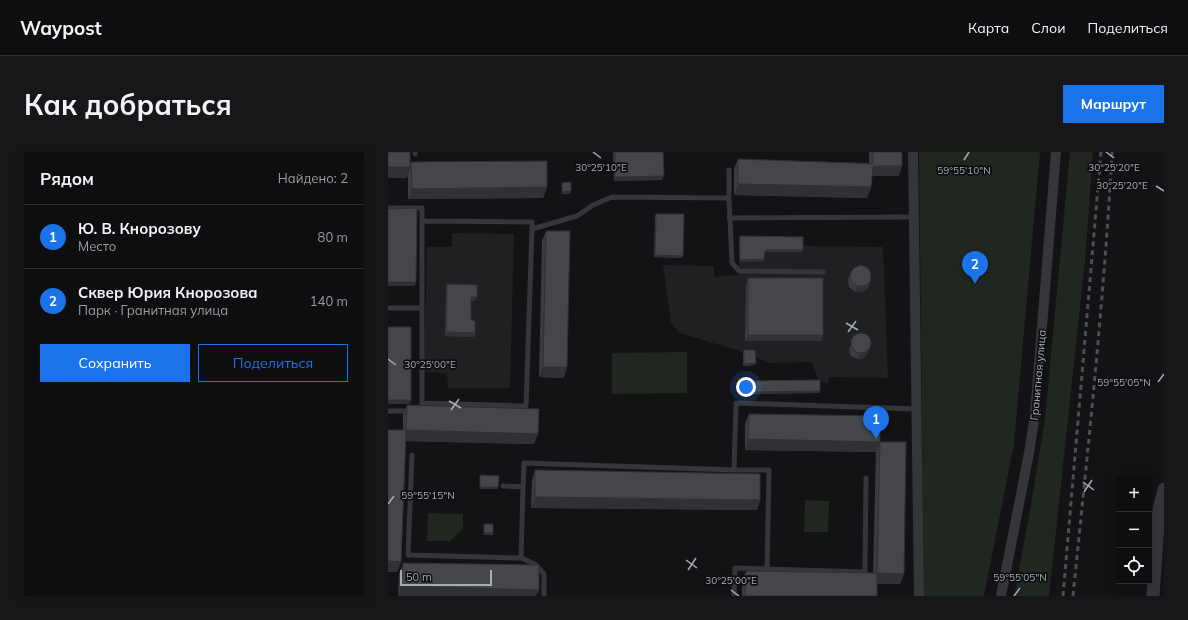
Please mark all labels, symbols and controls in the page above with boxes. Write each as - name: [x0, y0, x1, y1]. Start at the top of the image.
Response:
- text: Waypost: [20, 16, 102, 40]
- text: Карта: [968, 19, 1009, 37]
- text: Слои: [1031, 19, 1066, 37]
- text: Поделиться: [1088, 19, 1168, 37]
- button: Маршрут: [1063, 85, 1164, 123]
- text: Как добраться: [24, 87, 232, 122]
- text: 30°25'10"E: [575, 161, 627, 174]
- text: 30°25'20"E: [1088, 161, 1140, 174]
- text: 59°55'10"N: [937, 164, 991, 177]
- text: Рядом: [40, 168, 94, 189]
- text: Найдено: 2: [278, 170, 348, 186]
- text: 30°25'20"E: [1096, 179, 1148, 192]
- text: Ю. В. Кнорозову: [78, 219, 201, 238]
- text: 1: [49, 229, 57, 245]
- text: 80 m: [318, 229, 348, 245]
- text: Место: [78, 238, 116, 254]
- pin: 2: [962, 251, 988, 284]
- text: Сквер Юрия Кнорозова: [78, 283, 258, 302]
- text: 2: [49, 293, 57, 309]
- text: 140 m: [310, 293, 348, 309]
- text: Парк · Гранитная улица: [78, 302, 228, 318]
- street label: Гранитная улица: [1027, 329, 1049, 421]
- button: Сохранить: [40, 344, 190, 382]
- button: Поделиться: [198, 344, 348, 382]
- text: 30°25'00"E: [404, 358, 456, 371]
- text: 59°55'05"N: [1097, 376, 1151, 389]
- your location: [736, 377, 756, 397]
- pin: 1: [863, 406, 889, 439]
- map controls: [1116, 476, 1152, 584]
- button: +: [1116, 476, 1152, 512]
- text: 59°55'15"N: [401, 489, 455, 502]
- button: −: [1116, 512, 1152, 548]
- button: locate: [1116, 548, 1152, 584]
- scale bar: [400, 568, 492, 587]
- text: 50 m: [406, 570, 432, 584]
- text: 59°55'05"N: [993, 571, 1047, 584]
- text: 30°25'00"E: [705, 574, 757, 587]

